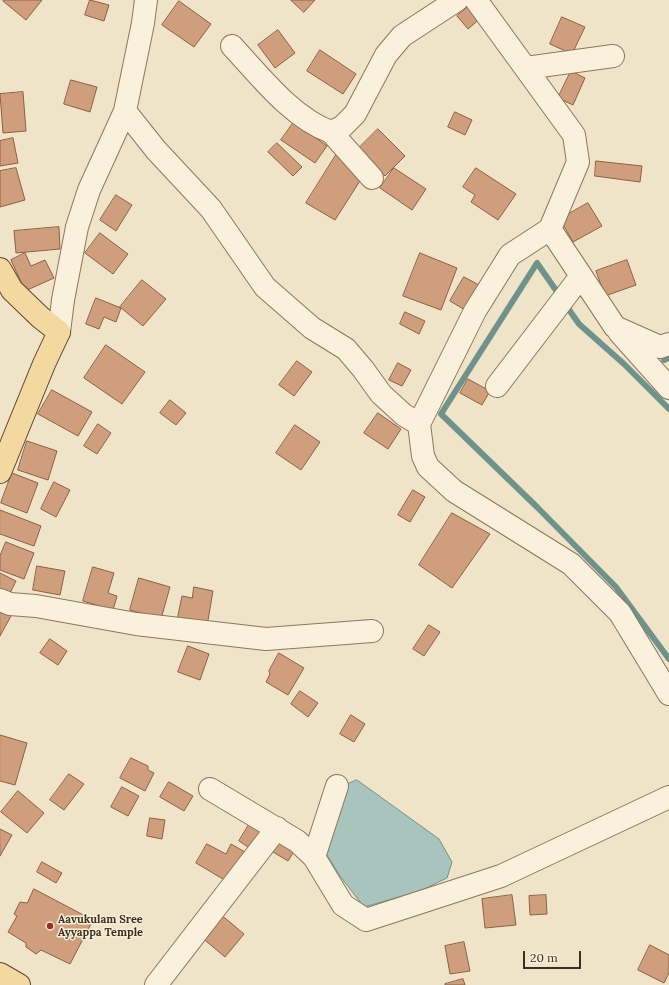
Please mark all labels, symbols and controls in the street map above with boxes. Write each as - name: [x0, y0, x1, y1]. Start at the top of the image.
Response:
- place label: Aavukulam Sree Ayyappa Temple: [58, 913, 143, 939]
- marker: Aavukulam Sree Ayyappa Temple: [45, 921, 55, 931]
- scale bar: [525, 943, 583, 969]
- text: 20 m: [530, 950, 558, 965]

